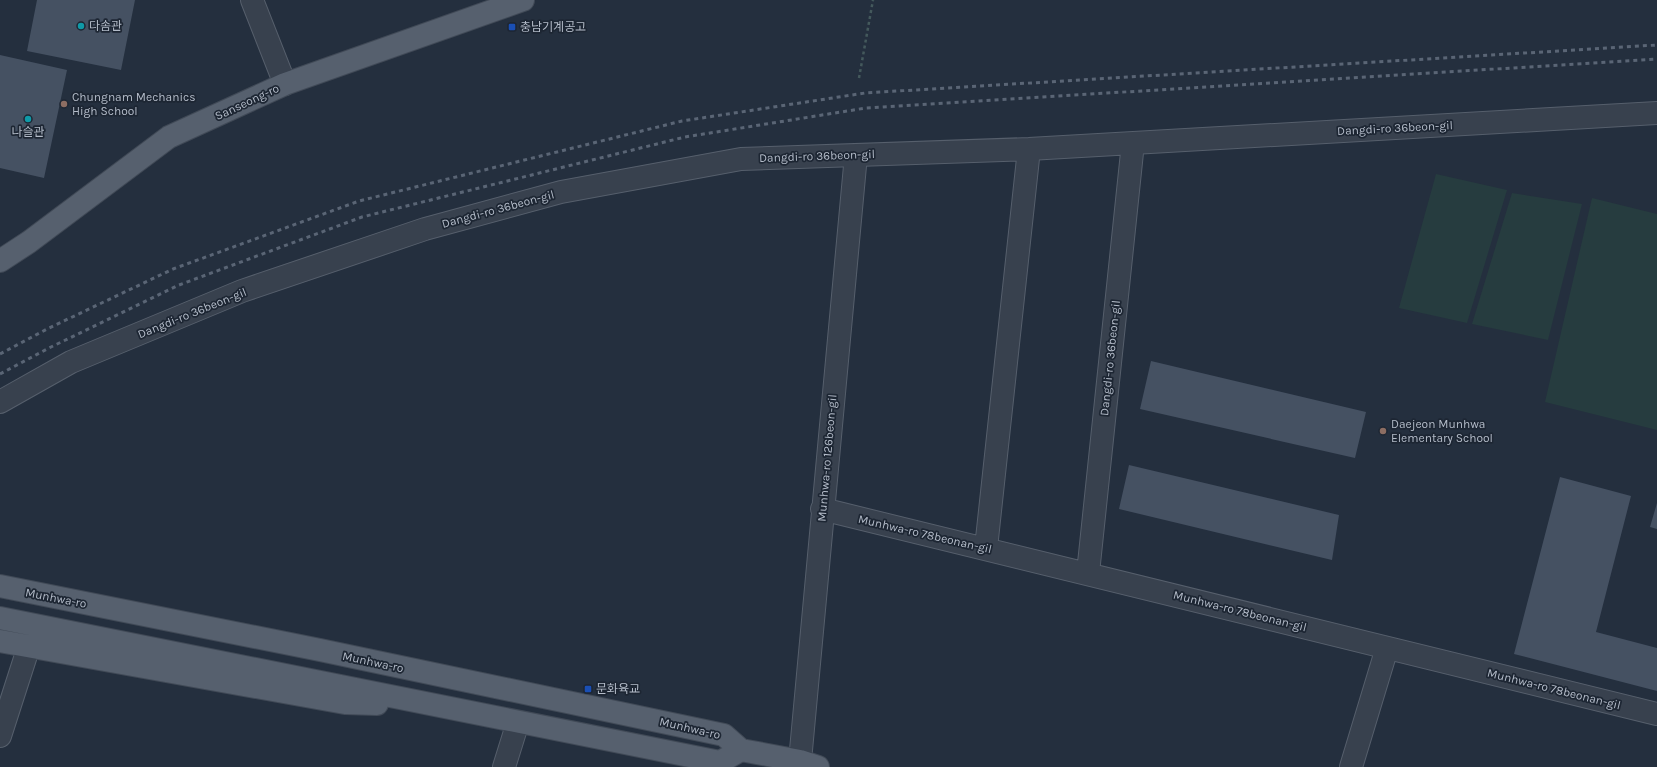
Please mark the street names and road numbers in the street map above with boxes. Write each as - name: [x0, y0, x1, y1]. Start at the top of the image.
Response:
- street label: Sanseong-ro: [213, 81, 281, 123]
- street label: Dangdi-ro 36beon-gil: [1337, 118, 1453, 138]
- street label: Dangdi-ro 36beon-gil: [759, 147, 875, 165]
- street label: Dangdi-ro 36beon-gil: [440, 187, 556, 231]
- street label: Dangdi-ro 36beon-gil: [136, 285, 248, 341]
- street label: Dangdi-ro 36beon-gil: [1097, 300, 1123, 416]
- street label: Munhwa-ro 126beon-gil: [814, 394, 840, 522]
- street label: Munhwa-ro 78beonan-gil: [857, 512, 993, 556]
- street label: Munhwa-ro: [24, 585, 88, 611]
- street label: Munhwa-ro 78beonan-gil: [1172, 588, 1308, 634]
- street label: Munhwa-ro: [341, 649, 405, 675]
- street label: Munhwa-ro 78beonan-gil: [1486, 666, 1622, 712]
- street label: Munhwa-ro: [658, 714, 722, 742]

